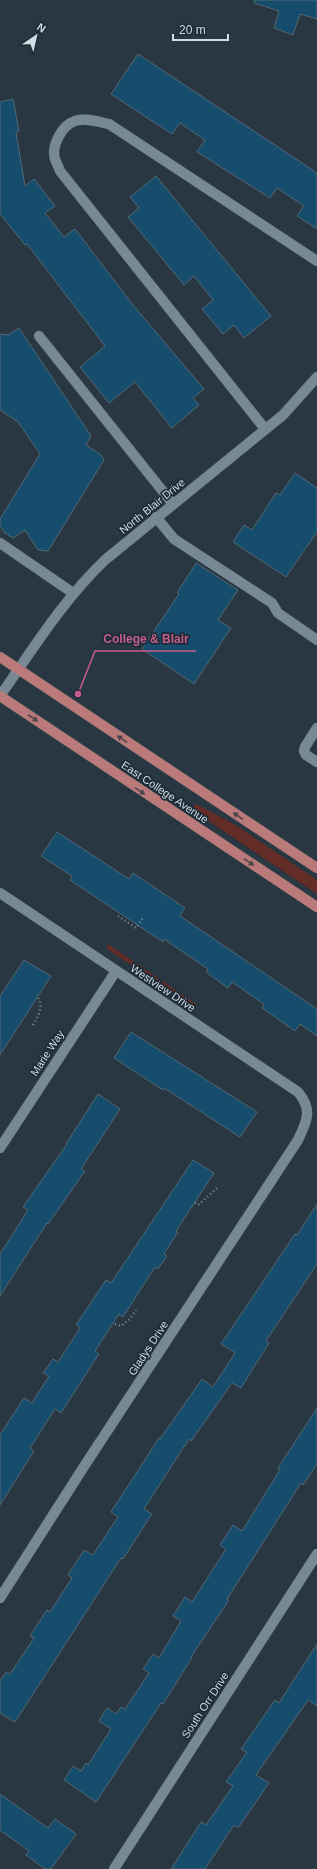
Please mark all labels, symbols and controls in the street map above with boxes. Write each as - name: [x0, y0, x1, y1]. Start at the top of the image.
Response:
- north arrow: [16, 16, 56, 56]
- scale bar: [173, 16, 228, 42]
- text: N: [35, 21, 48, 35]
- text: 20 m: [179, 23, 206, 37]
- street label: North Blair Drive: [117, 476, 187, 536]
- callout: College & Blair: [95, 627, 196, 651]
- text: College & Blair: [103, 632, 189, 646]
- one-way arrow: [27, 714, 39, 721]
- one-way arrow: [117, 735, 128, 743]
- street label: East College Avenue: [119, 759, 211, 825]
- one-way arrow: [135, 787, 145, 795]
- one-way arrow: [233, 812, 243, 820]
- one-way arrow: [244, 858, 254, 866]
- street label: Westview Drive: [128, 962, 198, 1014]
- street label: Marie Way: [28, 1027, 67, 1078]
- street label: Gladys Drive: [126, 1318, 170, 1378]
- street label: South Orr Drive: [179, 1670, 231, 1740]

